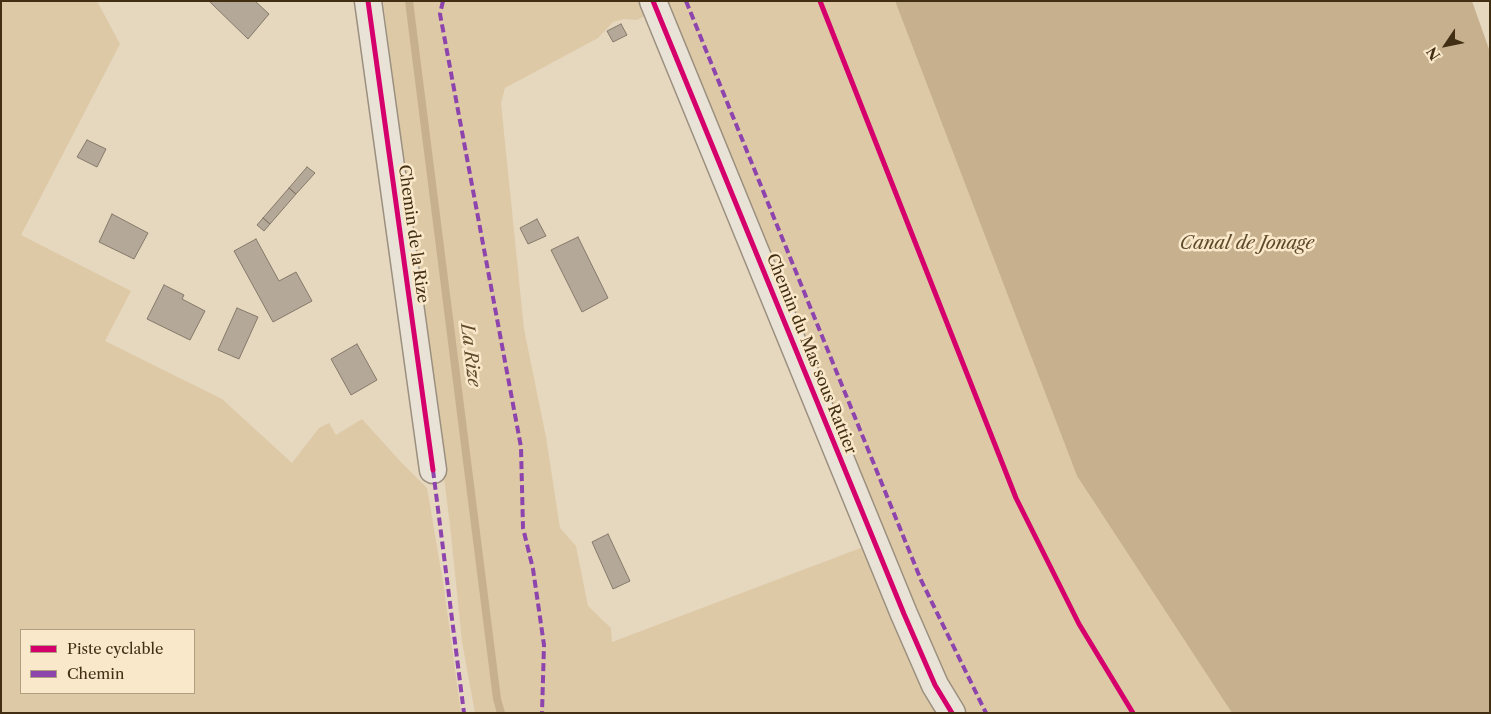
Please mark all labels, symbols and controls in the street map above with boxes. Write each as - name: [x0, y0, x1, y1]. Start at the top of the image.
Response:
- north arrow: [1421, 20, 1471, 70]
- text: N: [1423, 43, 1444, 63]
- street label: Chemin de la Rize: [394, 164, 432, 304]
- water label: Canal de Jonage: [1180, 233, 1314, 255]
- street label: Chemin du Mas sous Rattier: [762, 251, 860, 457]
- water label: La Rize: [455, 322, 485, 388]
- legend: [20, 629, 195, 694]
- text: Piste cyclable: [67, 639, 163, 658]
- text: Chemin: [67, 664, 124, 683]

